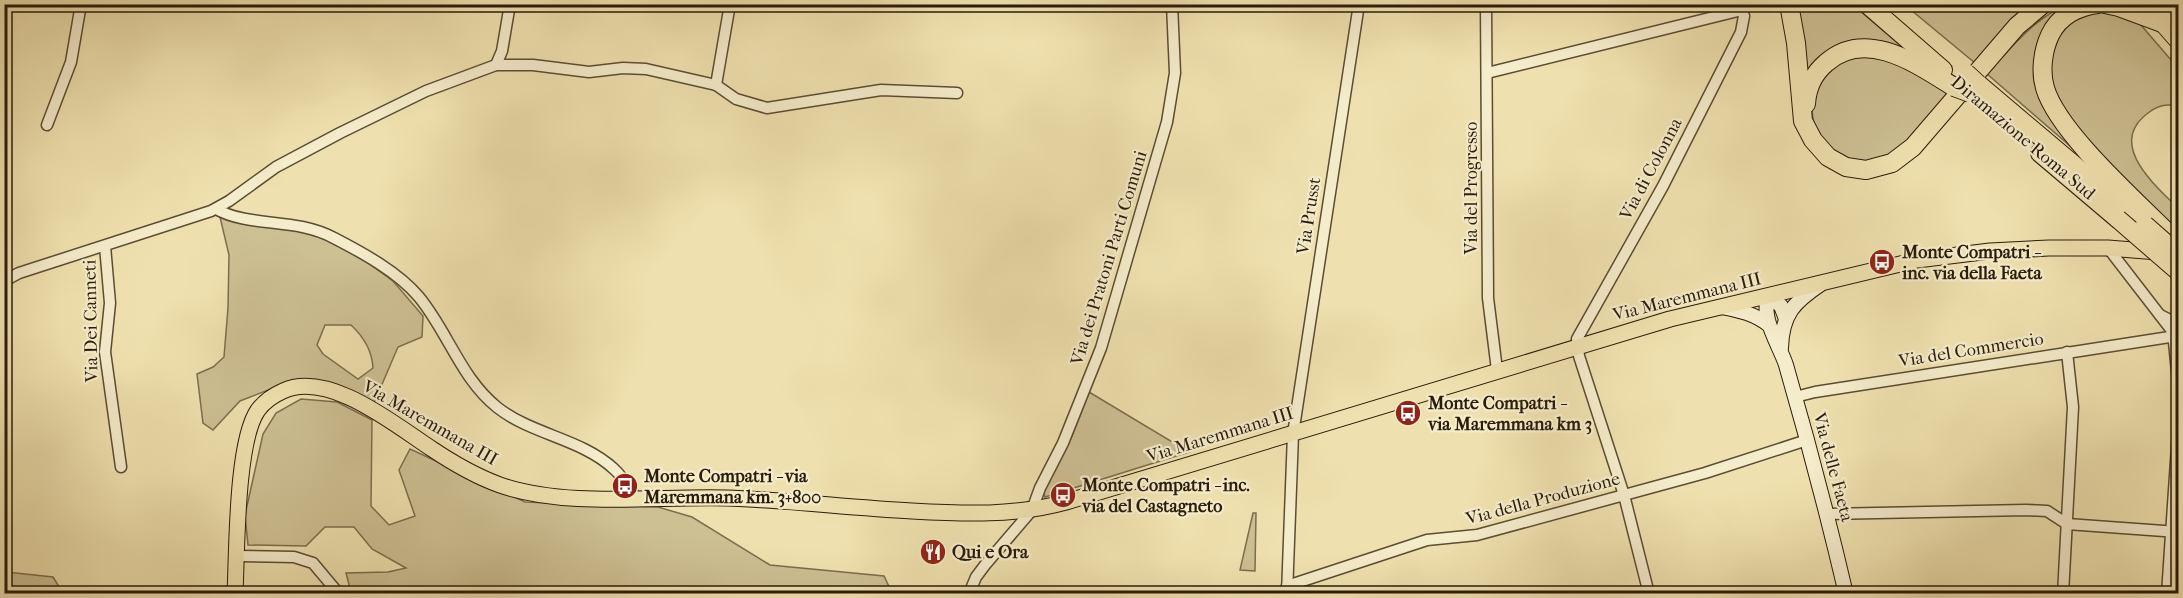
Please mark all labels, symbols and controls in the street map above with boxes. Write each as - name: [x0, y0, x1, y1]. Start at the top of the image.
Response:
- street label: Diramazione Roma Sud: [1947, 72, 2100, 205]
- street label: Via di Colonna: [1615, 114, 1687, 224]
- street label: Via del Progresso: [1461, 122, 1482, 255]
- street label: Via dei Pratoni Parti Comuni: [1066, 148, 1152, 369]
- street label: Via Prusst: [1292, 175, 1326, 257]
- place label: Monte Compatri - inc. via della Faeta: [1901, 242, 2042, 284]
- bus stop icon: Monte Compatri - inc. via della Faeta: [1867, 247, 1897, 277]
- street label: Via Dei Canneti: [79, 259, 103, 384]
- street label: Via Maremmana III: [1610, 268, 1763, 326]
- street label: Via del Commercio: [1896, 328, 2045, 372]
- street label: Via Maremmana III: [358, 375, 501, 470]
- place label: Monte Compatri - via Maremmana km 3: [1427, 393, 1592, 435]
- bus stop icon: Monte Compatri - via Maremmana km 3: [1393, 398, 1423, 428]
- street label: Via Maremmana III: [1143, 403, 1296, 468]
- street label: Via delle Faeta: [1808, 409, 1858, 524]
- place label: Monte Compatri - via Maremmana km. 3+800: [643, 466, 821, 508]
- street label: Via della Produzione: [1463, 468, 1623, 530]
- bus stop icon: Monte Compatri - via Maremmana km. 3+800: [610, 471, 640, 501]
- place label: Monte Compatri - inc. via del Castagneto: [1081, 475, 1250, 517]
- bus stop icon: Monte Compatri - inc. via del Castagneto: [1048, 480, 1078, 510]
- restaurant icon: Qui e Ora: [918, 537, 948, 567]
- place label: Qui e Ora: [952, 542, 1029, 563]

